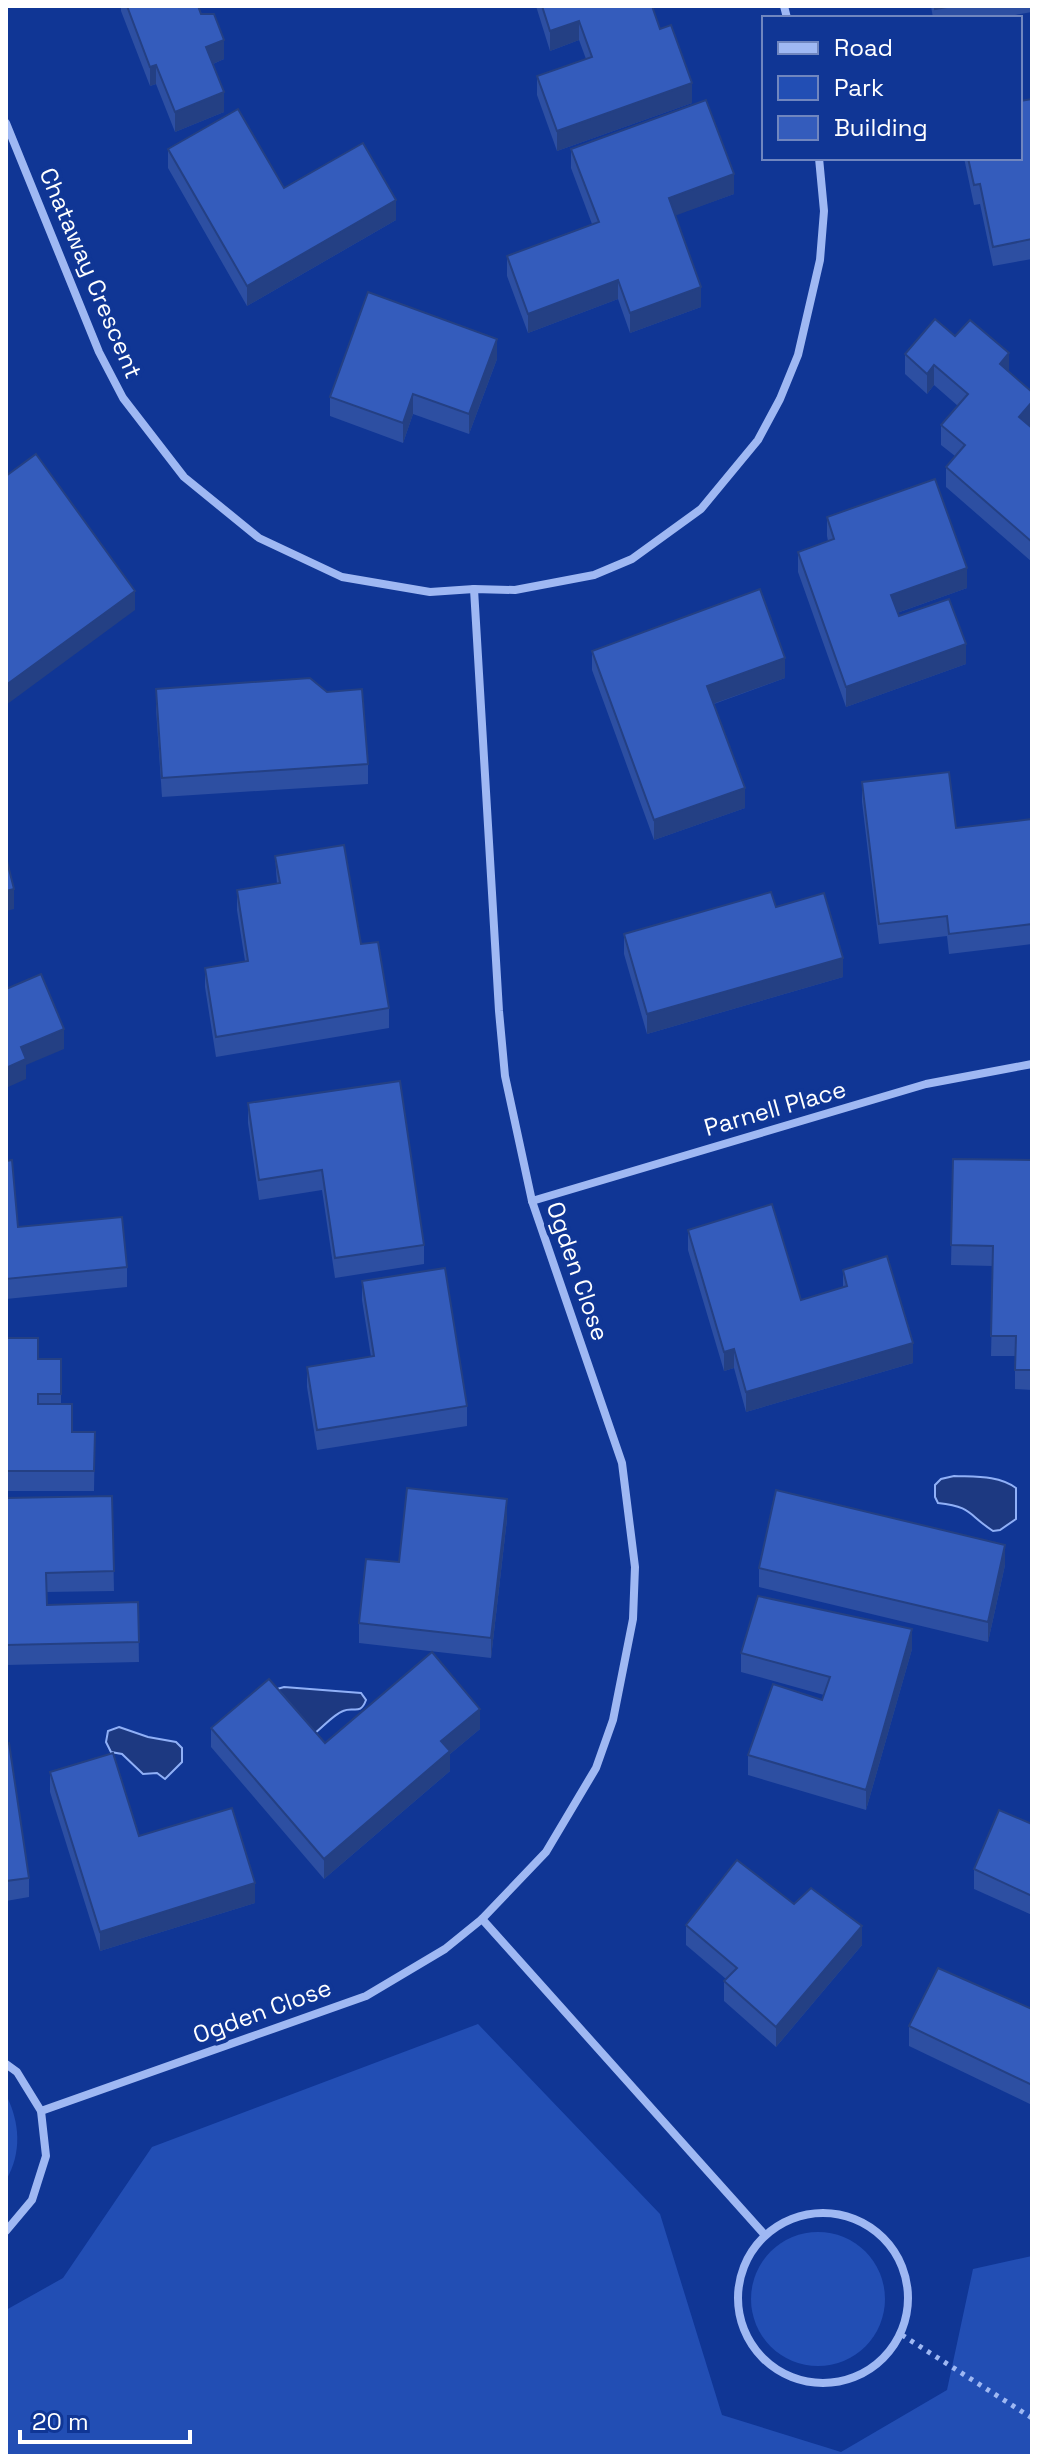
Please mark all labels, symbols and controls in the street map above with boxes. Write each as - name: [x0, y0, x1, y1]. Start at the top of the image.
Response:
- legend: [762, 16, 1022, 160]
- text: Road: [834, 32, 893, 63]
- text: Park: [834, 72, 884, 103]
- text: Building: [834, 112, 928, 143]
- street label: Chataway Crescent: [33, 163, 149, 383]
- street label: Parnell Place: [700, 1073, 850, 1143]
- street label: Ogden Close: [540, 1197, 616, 1345]
- street label: Ogden Close: [189, 1972, 335, 2050]
- scale bar: [20, 2394, 190, 2444]
- text: 20 m: [32, 2406, 89, 2437]

